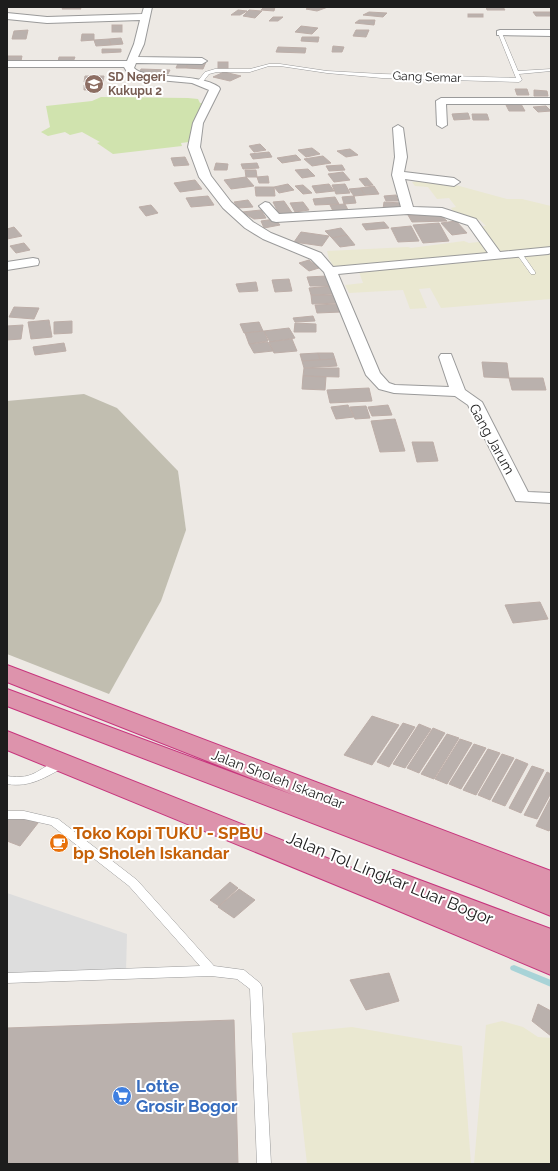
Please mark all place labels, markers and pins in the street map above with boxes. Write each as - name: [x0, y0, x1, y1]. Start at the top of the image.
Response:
- place label: SD Negeri Kukupu 2: [108, 70, 166, 98]
- school or university icon: SD Negeri Kukupu 2: [83, 73, 105, 95]
- place label: Toko Kopi TUKU - SPBU bp Sholeh Iskandar: [73, 823, 263, 863]
- cafe icon: Toko Kopi TUKU - SPBU bp Sholeh Iskandar: [48, 832, 70, 854]
- place label: Lotte Grosir Bogor: [136, 1076, 238, 1116]
- supermarket icon: Lotte Grosir Bogor: [111, 1085, 133, 1107]

